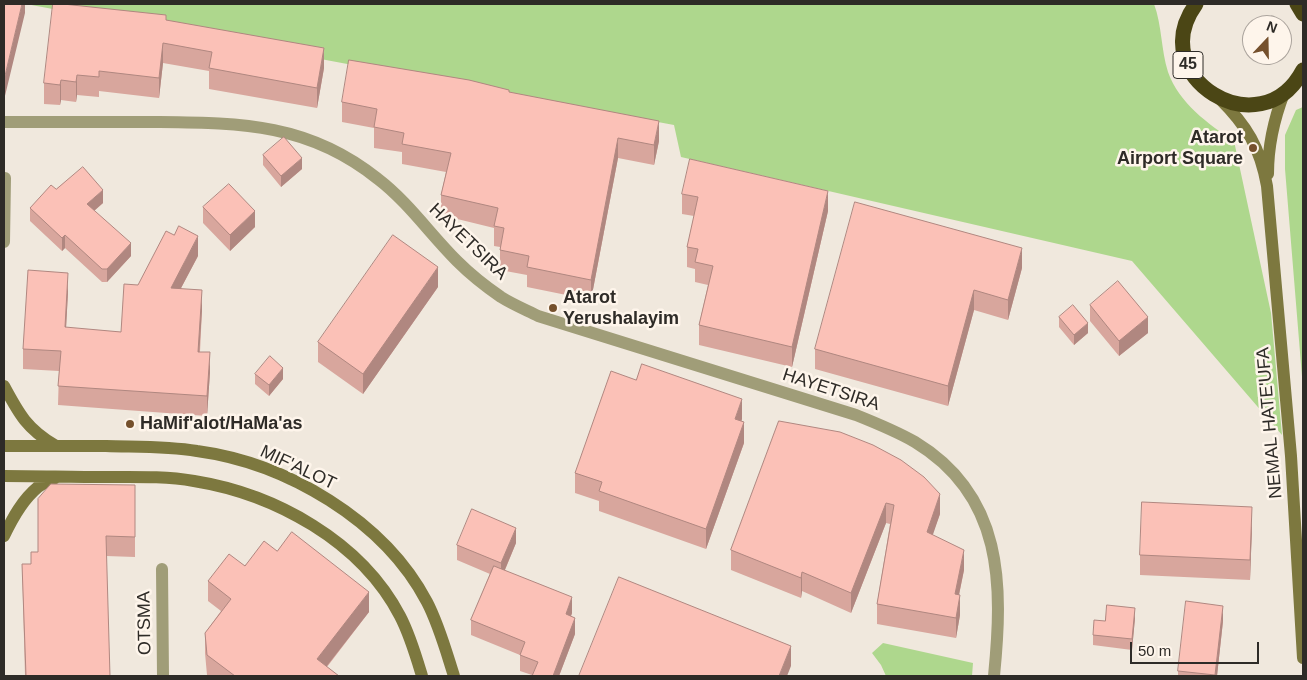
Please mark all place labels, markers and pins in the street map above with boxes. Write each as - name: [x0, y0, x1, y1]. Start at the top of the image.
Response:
- place label: Atarot Airport Square: [1117, 127, 1243, 170]
- marker: Atarot Airport Square: [1247, 142, 1259, 154]
- place label: Atarot Yerushalayim: [563, 287, 679, 330]
- marker: Atarot Yerushalayim: [547, 302, 559, 314]
- place label: HaMif'alot/HaMa'as: [140, 413, 303, 435]
- marker: HaMif'alot/HaMa'as: [124, 418, 136, 430]

